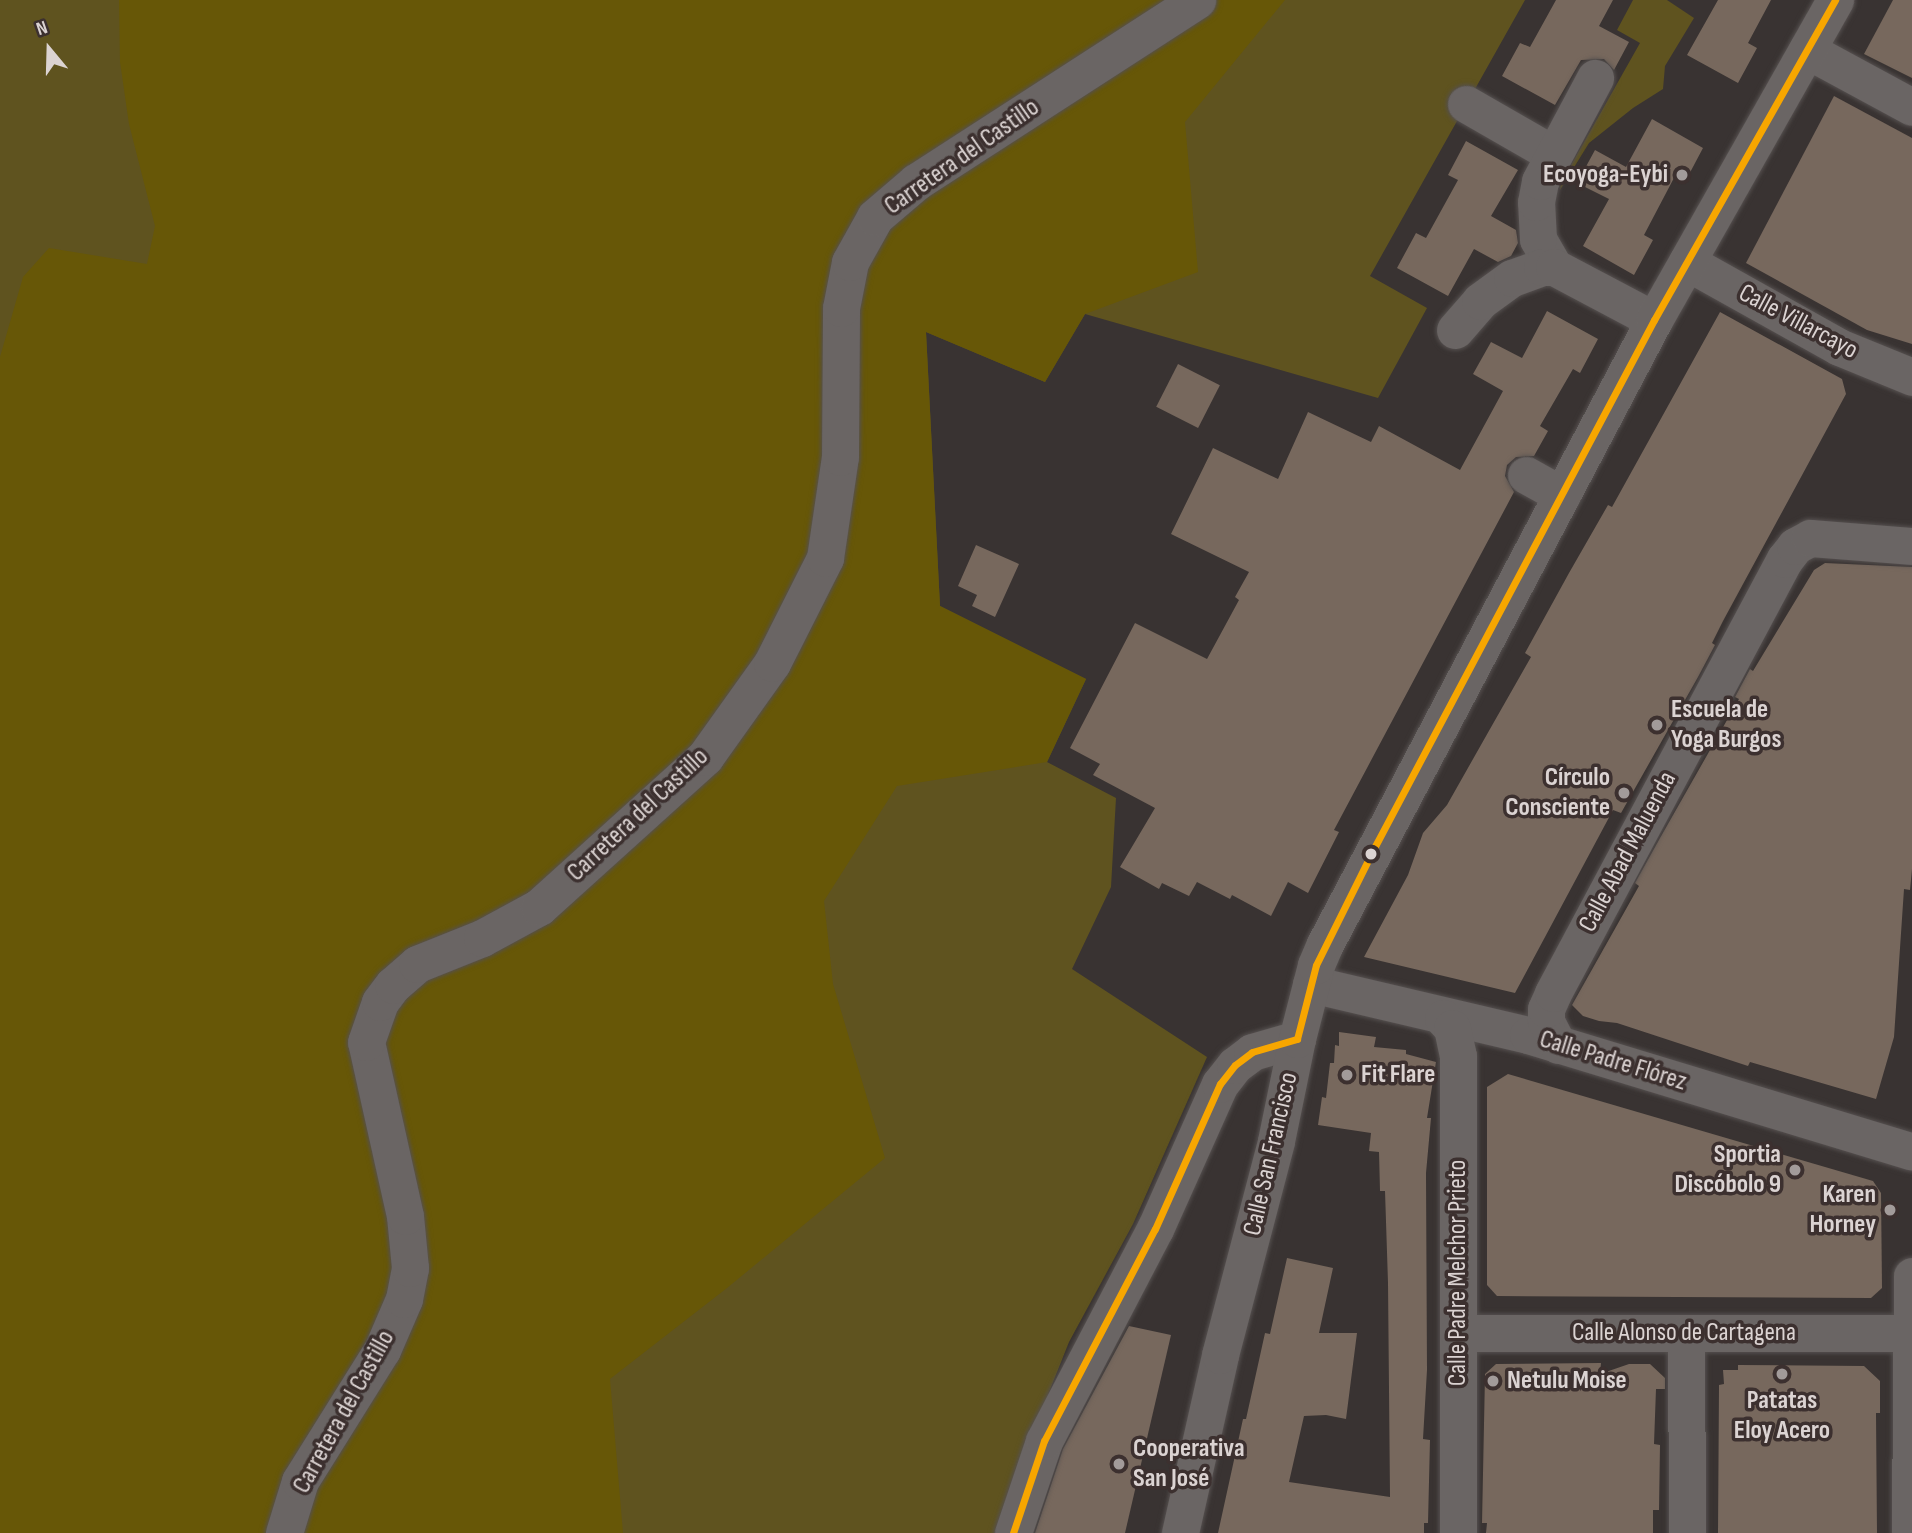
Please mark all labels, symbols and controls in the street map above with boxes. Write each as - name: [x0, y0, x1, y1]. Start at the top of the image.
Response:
- north arrow: [14, 14, 84, 84]
- text: N: [33, 16, 51, 41]
- street label: Carretera del Castillo: [879, 92, 1045, 222]
- place label: Ecoyoga-Eybi: [1543, 159, 1668, 191]
- marker: Ecoyoga-Eybi: [1674, 167, 1690, 183]
- street label: Calle Villarcayo: [1733, 278, 1863, 366]
- place label: Escuela de Yoga Burgos: [1671, 694, 1781, 756]
- marker: Escuela de Yoga Burgos: [1649, 717, 1665, 733]
- street label: Carretera del Castillo: [561, 742, 715, 888]
- place label: Círculo Consciente: [1505, 762, 1610, 824]
- street label: Calle Abad Maluenda: [1573, 766, 1683, 938]
- marker: Círculo Consciente: [1616, 785, 1632, 801]
- unlabelled marker: [1364, 847, 1378, 861]
- street label: Calle Padre Flórez: [1536, 1024, 1690, 1098]
- place label: Fit Flare: [1361, 1059, 1435, 1091]
- marker: Fit Flare: [1339, 1067, 1355, 1083]
- street label: Calle San Francisco: [1237, 1069, 1305, 1239]
- place label: Sportia Discóbolo 9: [1674, 1139, 1781, 1200]
- street label: Calle Padre Melchor Prieto: [1442, 1160, 1474, 1386]
- marker: Sportia Discóbolo 9: [1787, 1162, 1803, 1178]
- place label: Karen Horney: [1809, 1179, 1876, 1240]
- marker: Karen Horney: [1882, 1202, 1898, 1218]
- street label: Calle Alonso de Cartagena: [1572, 1317, 1796, 1349]
- street label: Carretera del Castillo: [286, 1325, 402, 1499]
- place label: Netulu Moise: [1507, 1365, 1627, 1397]
- marker: Patatas Eloy Acero: [1774, 1366, 1790, 1382]
- marker: Netulu Moise: [1485, 1373, 1501, 1389]
- place label: Patatas Eloy Acero: [1734, 1385, 1830, 1446]
- place label: Cooperativa San José: [1133, 1433, 1245, 1494]
- marker: Cooperativa San José: [1111, 1456, 1127, 1472]

